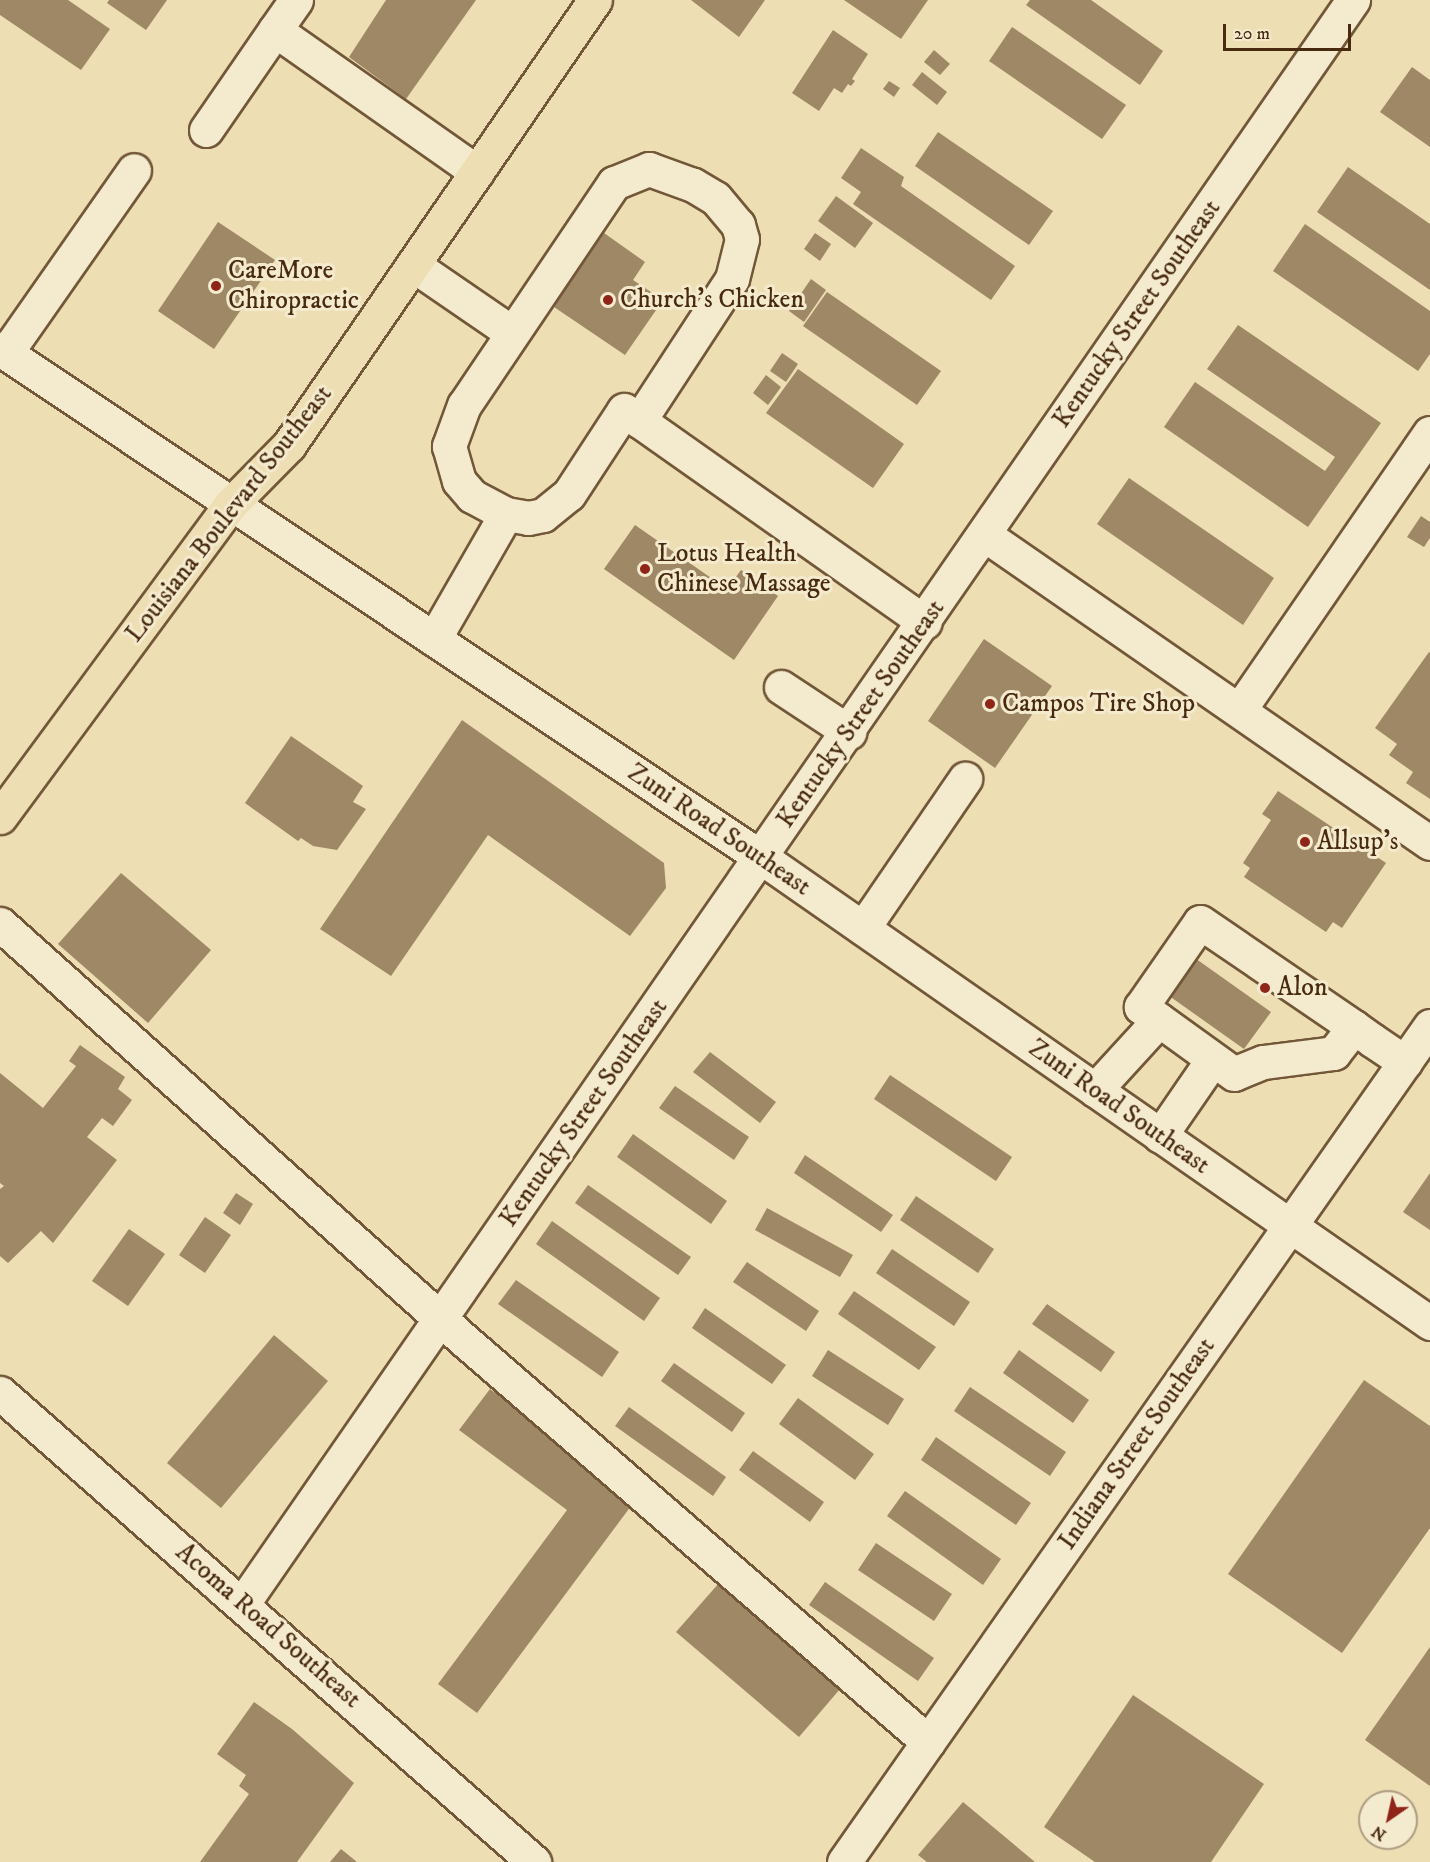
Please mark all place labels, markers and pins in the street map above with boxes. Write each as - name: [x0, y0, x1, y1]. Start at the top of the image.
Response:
- place label: CareMore Chiropractic: [228, 255, 359, 316]
- marker: CareMore Chiropractic: [209, 279, 223, 293]
- place label: Church's Chicken: [620, 284, 804, 316]
- marker: Church's Chicken: [601, 293, 615, 307]
- place label: Lotus Health Chinese Massage: [657, 538, 831, 600]
- marker: Lotus Health Chinese Massage: [638, 562, 652, 576]
- place label: Campos Tire Shop: [1002, 688, 1195, 720]
- marker: Campos Tire Shop: [983, 697, 997, 711]
- place label: Allsup's: [1317, 826, 1398, 858]
- marker: Allsup's: [1298, 835, 1312, 849]
- place label: Alon: [1277, 972, 1328, 1004]
- marker: Alon: [1258, 981, 1272, 995]

